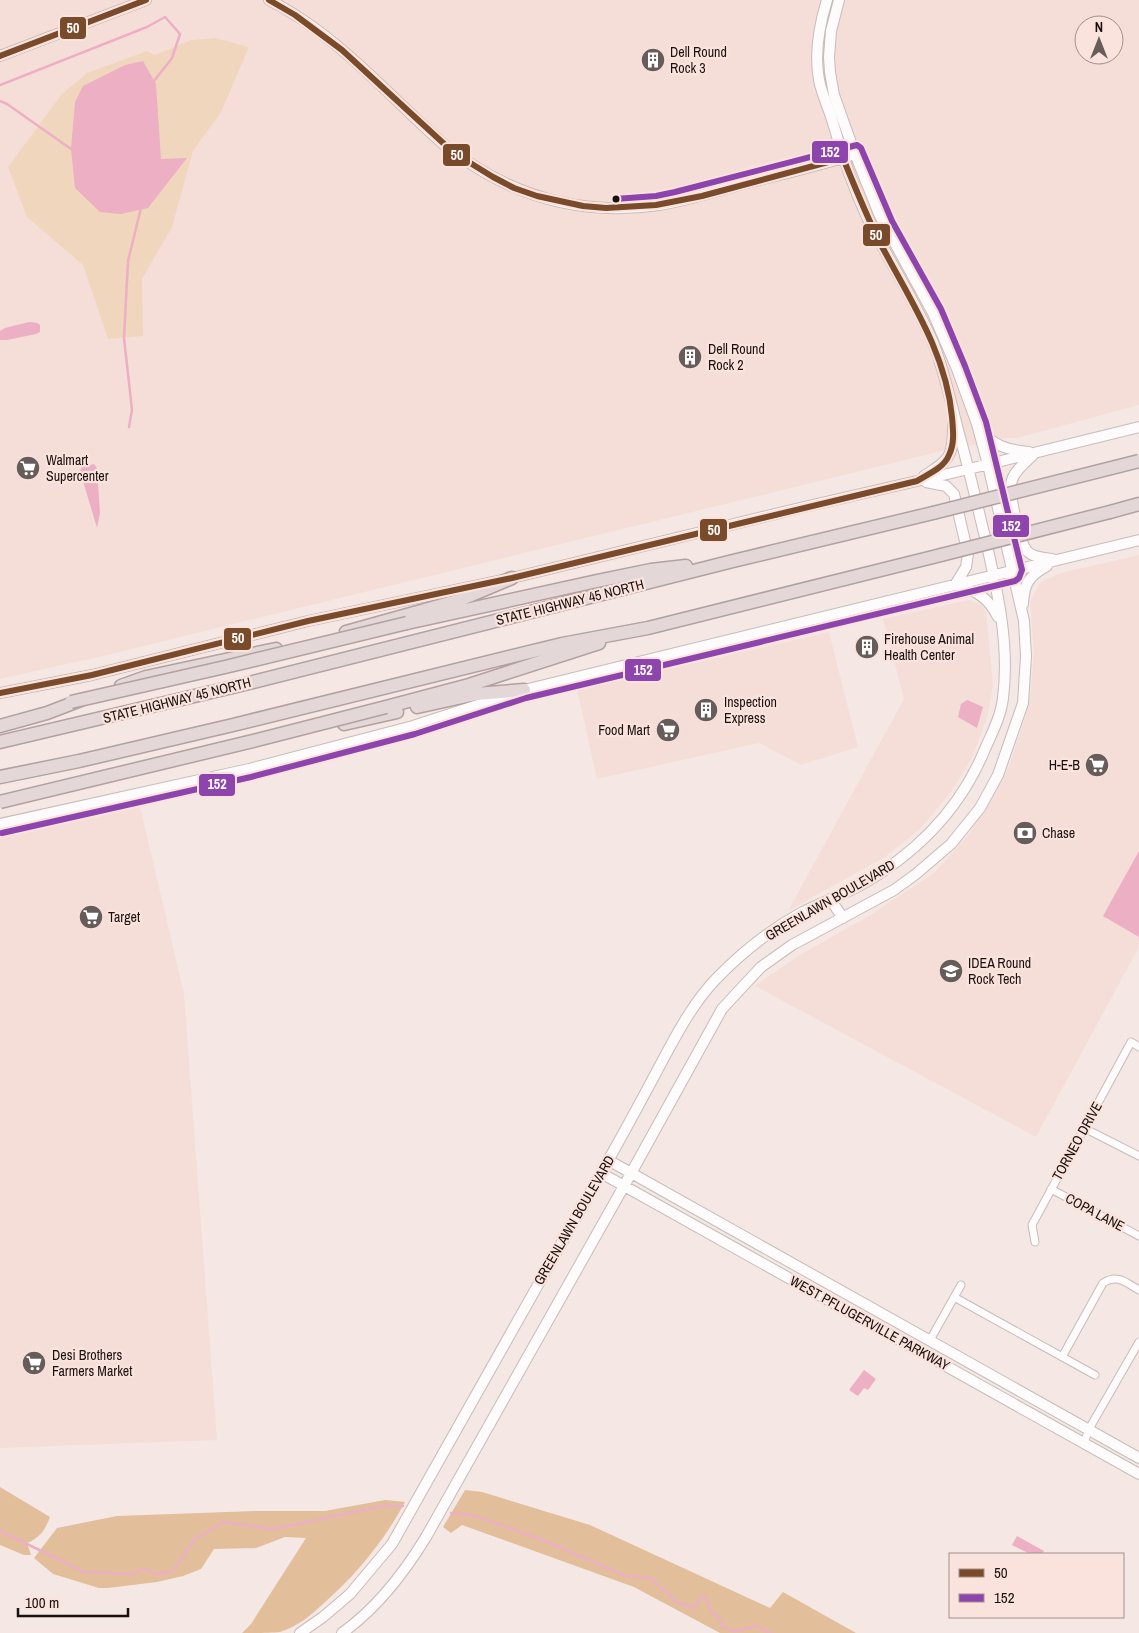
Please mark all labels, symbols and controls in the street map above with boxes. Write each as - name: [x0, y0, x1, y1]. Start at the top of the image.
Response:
- north arrow: [1074, 15, 1124, 65]
- line badge: 50: [59, 16, 87, 40]
- text: N: [1095, 18, 1103, 36]
- text: 50: [67, 19, 79, 37]
- place label: Dell Round Rock 3: [670, 43, 727, 77]
- building icon: Dell Round Rock 3: [640, 47, 666, 73]
- line badge: 152: [811, 140, 849, 164]
- line badge: 50: [442, 143, 471, 167]
- text: 152: [820, 143, 840, 161]
- text: 50: [451, 146, 463, 164]
- unlabelled marker: [611, 194, 621, 204]
- line badge: 50: [862, 223, 891, 247]
- text: 50: [870, 226, 882, 244]
- place label: Dell Round Rock 2: [708, 340, 765, 374]
- building icon: Dell Round Rock 2: [677, 344, 703, 370]
- place label: Walmart Supercenter: [46, 451, 109, 485]
- supermarket icon: Walmart Supercenter: [15, 455, 41, 481]
- line badge: 152: [992, 514, 1030, 538]
- text: 152: [1001, 517, 1021, 535]
- line badge: 50: [699, 518, 728, 542]
- text: 50: [708, 521, 720, 539]
- street label: STATE HIGHWAY 45 NORTH: [494, 575, 646, 629]
- line badge: 50: [223, 627, 252, 651]
- text: 50: [232, 629, 244, 647]
- place label: Firehouse Animal Health Center: [884, 630, 974, 664]
- building icon: Firehouse Animal Health Center: [854, 634, 880, 660]
- line badge: 152: [624, 658, 662, 682]
- text: 152: [633, 661, 653, 679]
- street label: STATE HIGHWAY 45 NORTH: [101, 673, 253, 727]
- place label: Inspection Express: [724, 693, 777, 727]
- building icon: Inspection Express: [693, 697, 719, 723]
- supermarket icon: Food Mart: [655, 717, 681, 743]
- place label: Food Mart: [598, 721, 650, 739]
- supermarket icon: H-E-B: [1084, 752, 1110, 778]
- place label: H-E-B: [1049, 756, 1080, 774]
- line badge: 152: [198, 773, 236, 797]
- text: 152: [207, 775, 227, 793]
- bank icon: Chase: [1012, 820, 1038, 846]
- place label: Chase: [1042, 824, 1075, 842]
- street label: GREENLAWN BOULEVARD: [762, 856, 898, 944]
- supermarket icon: Target: [78, 904, 104, 930]
- place label: Target: [108, 908, 140, 926]
- place label: IDEA Round Rock Tech: [968, 954, 1031, 988]
- school or university icon: IDEA Round Rock Tech: [938, 958, 964, 984]
- street label: TORNEO DRIVE: [1048, 1099, 1106, 1183]
- street label: GREENLAWN BOULEVARD: [530, 1152, 618, 1288]
- street label: COPA LANE: [1062, 1189, 1128, 1235]
- street label: WEST PFLUGERVILLE PARKWAY: [787, 1271, 953, 1375]
- place label: Desi Brothers Farmers Market: [52, 1346, 132, 1380]
- supermarket icon: Desi Brothers Farmers Market: [21, 1350, 47, 1376]
- legend: [949, 1553, 1124, 1618]
- text: 50: [994, 1562, 1008, 1583]
- scale bar: [18, 1586, 128, 1618]
- text: 152: [994, 1587, 1015, 1608]
- text: 100 m: [25, 1592, 59, 1613]

